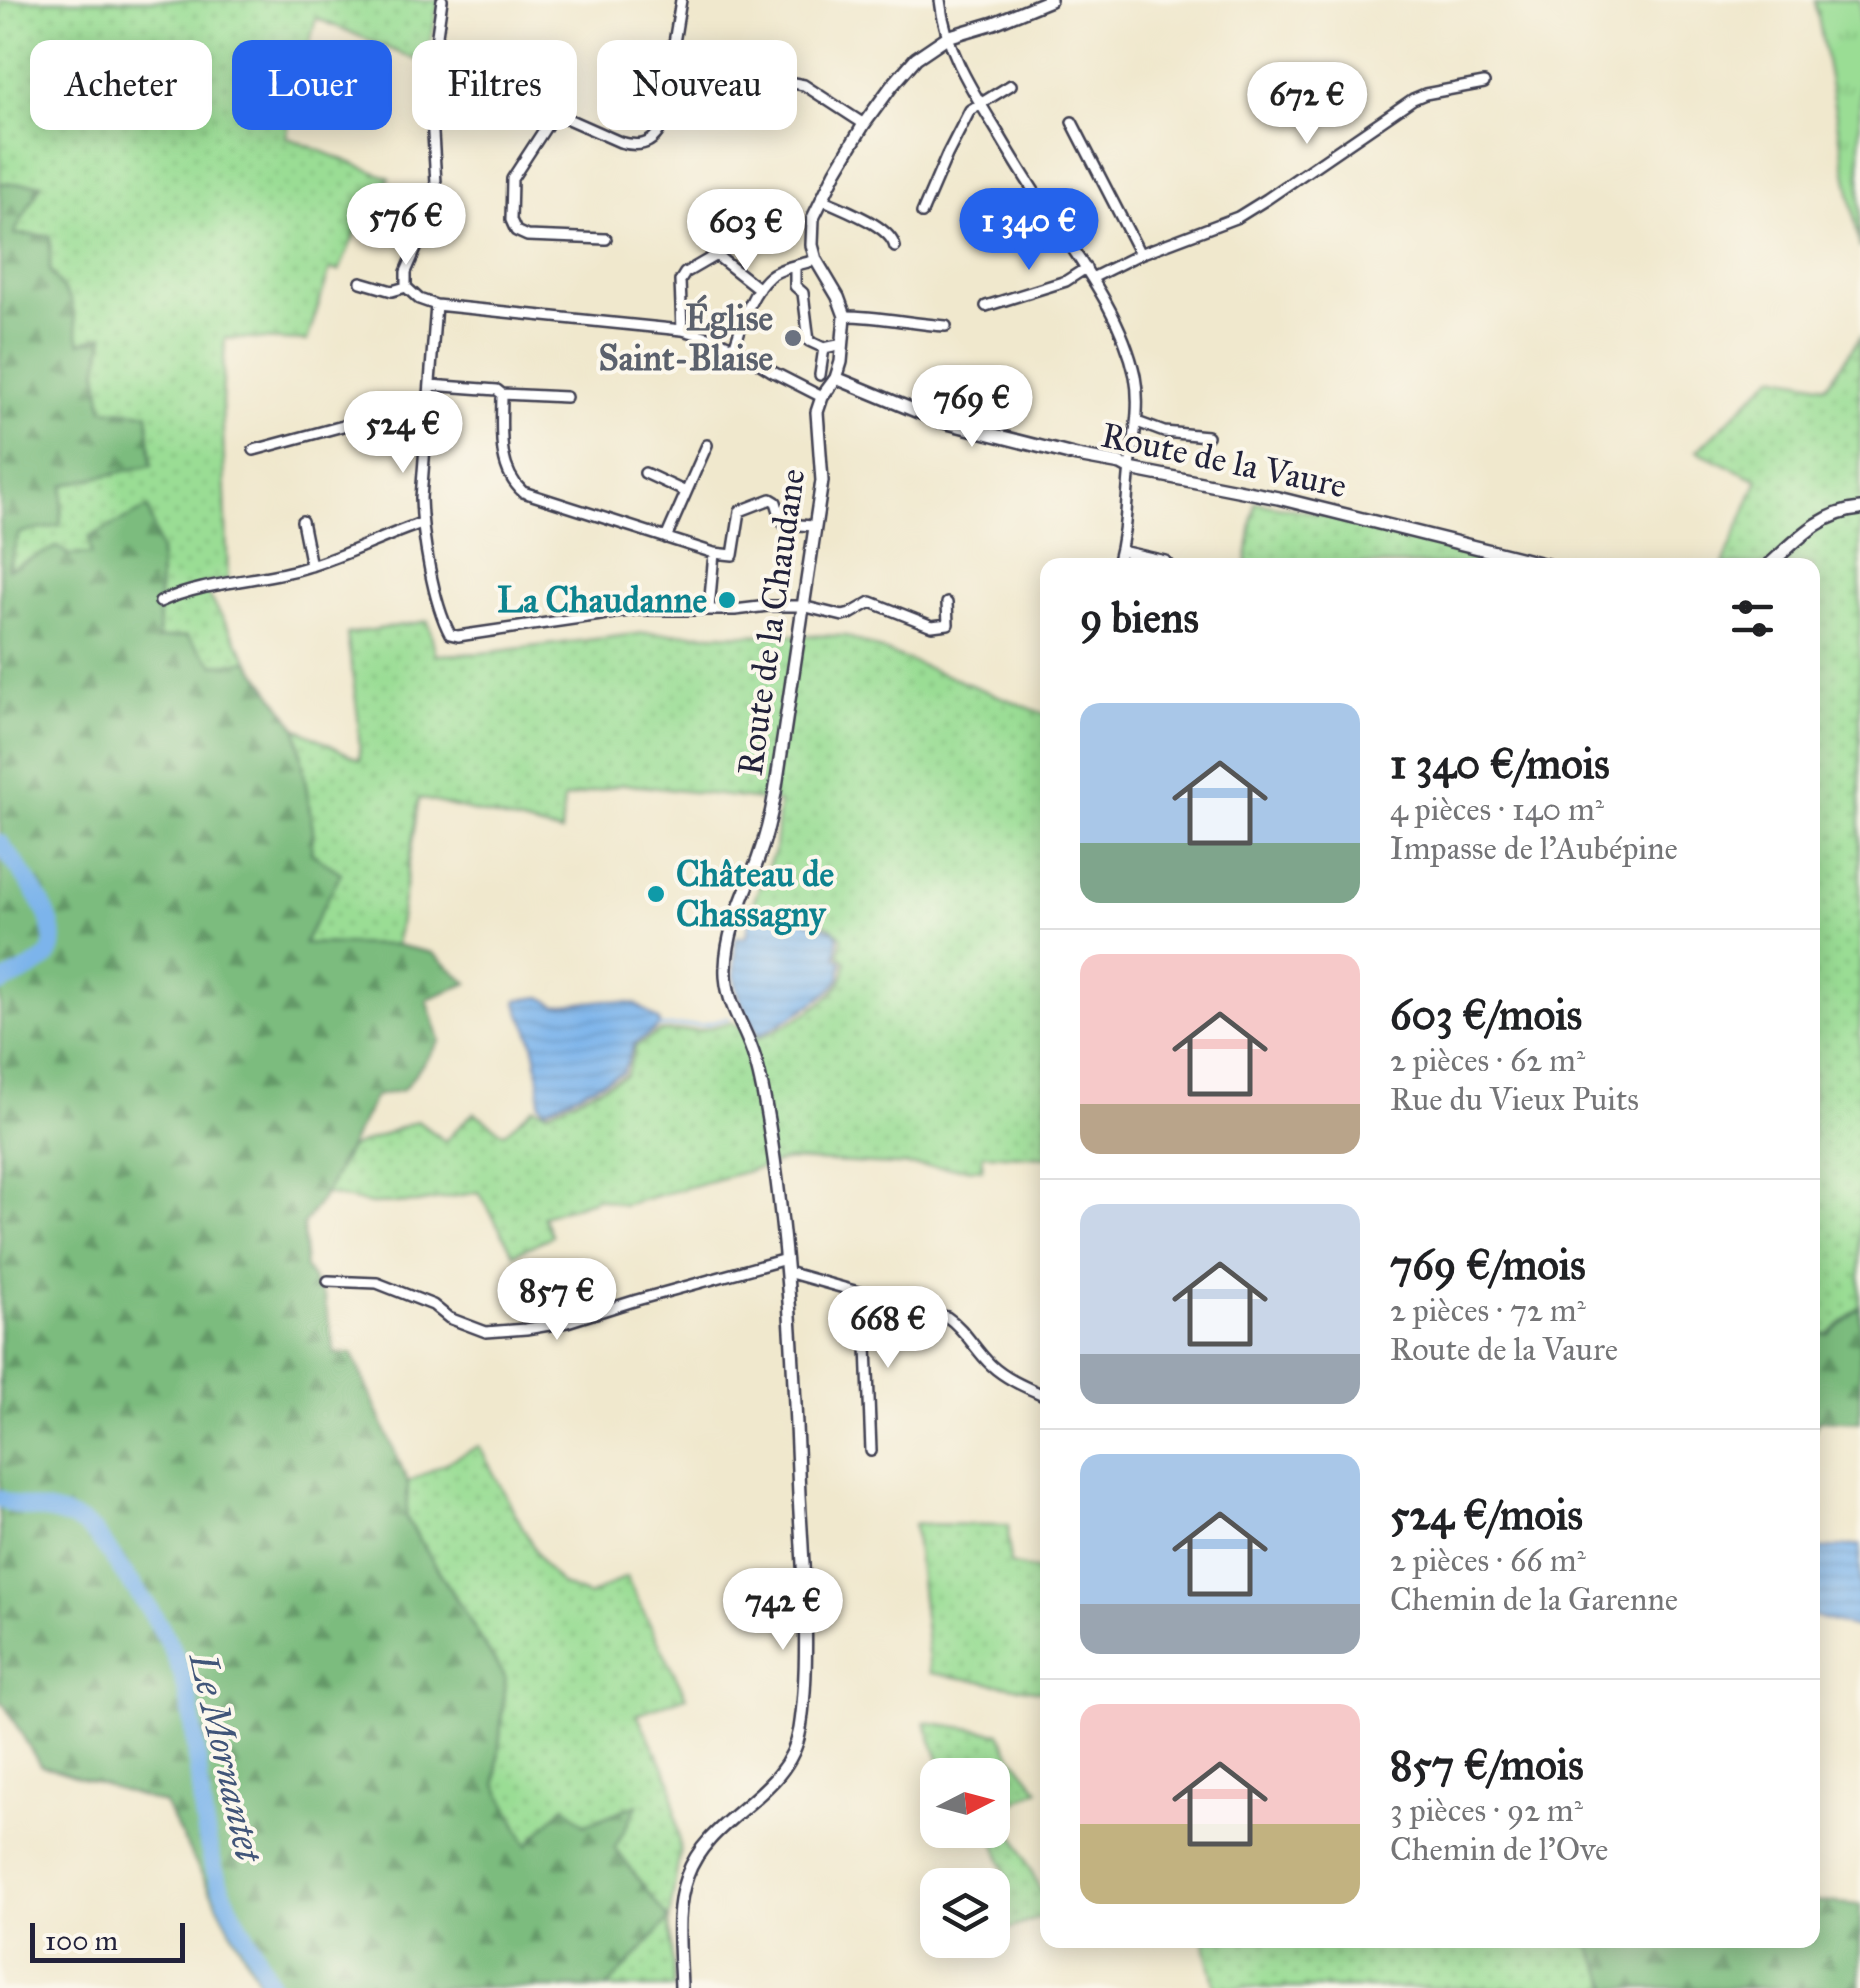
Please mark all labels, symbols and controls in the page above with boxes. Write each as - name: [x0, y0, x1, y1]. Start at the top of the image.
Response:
- chip: Acheter: [30, 40, 212, 130]
- chip: Louer: [232, 40, 392, 130]
- chip: Filtres: [412, 40, 577, 130]
- chip: Nouveau: [597, 40, 797, 130]
- pin: 672 €: [1237, 62, 1377, 147]
- text: 672 €: [1269, 75, 1345, 114]
- pin: 576 €: [336, 183, 476, 268]
- pin: 1 340 €: [937, 188, 1121, 273]
- pin: 603 €: [676, 189, 816, 274]
- text: 576 €: [369, 196, 443, 235]
- text: 1 340 €: [981, 201, 1077, 240]
- text: 603 €: [709, 202, 783, 241]
- place label: Église Saint-Blaise: [599, 294, 773, 380]
- marker: Église Saint-Blaise: [782, 327, 804, 349]
- pin: 769 €: [902, 365, 1042, 450]
- text: 769 €: [934, 378, 1010, 417]
- pin: 524 €: [333, 391, 473, 476]
- text: 524 €: [366, 404, 440, 443]
- street label: Route de la Vaure: [1097, 414, 1350, 507]
- street label: Route de la Chaudane: [729, 466, 814, 778]
- place label: La Chaudanne: [497, 579, 707, 622]
- marker: La Chaudanne: [716, 589, 738, 611]
- icon: filters: [1725, 591, 1780, 646]
- text: 9 biens: [1080, 592, 1199, 644]
- text: 1 340 €/mois: [1390, 738, 1610, 790]
- icon: home: [1160, 743, 1280, 863]
- text: 4 pièces · 140 m²: [1390, 790, 1604, 829]
- text: Impasse de l'Aubépine: [1390, 829, 1678, 868]
- place label: Château de Chassagny: [676, 853, 835, 936]
- marker: Château de Chassagny: [645, 883, 667, 905]
- text: 603 €/mois: [1390, 989, 1582, 1041]
- icon: home: [1160, 994, 1280, 1114]
- text: 2 pièces · 62 m²: [1390, 1041, 1585, 1080]
- text: Rue du Vieux Puits: [1390, 1080, 1639, 1119]
- text: 769 €/mois: [1390, 1239, 1586, 1291]
- icon: home: [1160, 1244, 1280, 1364]
- pin: 857 €: [487, 1258, 627, 1343]
- text: 857 €: [519, 1271, 595, 1310]
- pin: 668 €: [818, 1286, 958, 1371]
- text: 2 pièces · 72 m²: [1390, 1291, 1586, 1330]
- text: 668 €: [850, 1299, 926, 1338]
- text: Route de la Vaure: [1390, 1330, 1618, 1369]
- text: 524 €/mois: [1390, 1489, 1583, 1541]
- icon: home: [1160, 1494, 1280, 1614]
- text: 2 pièces · 66 m²: [1390, 1541, 1586, 1580]
- pin: 742 €: [713, 1568, 853, 1653]
- text: Chemin de la Garenne: [1390, 1580, 1678, 1619]
- text: 742 €: [745, 1581, 821, 1620]
- water label: Le Mornantet: [179, 1647, 273, 1868]
- text: 857 €/mois: [1390, 1739, 1584, 1791]
- icon: home: [1160, 1744, 1280, 1864]
- north arrow: [920, 1758, 1010, 1848]
- map controls: [920, 1758, 1010, 1958]
- text: 3 pièces · 92 m²: [1390, 1791, 1583, 1830]
- text: Chemin de l'Ove: [1390, 1830, 1608, 1869]
- button: layers: [920, 1868, 1010, 1958]
- scale bar: [30, 1918, 185, 1962]
- text: 100 m: [45, 1923, 118, 1958]

